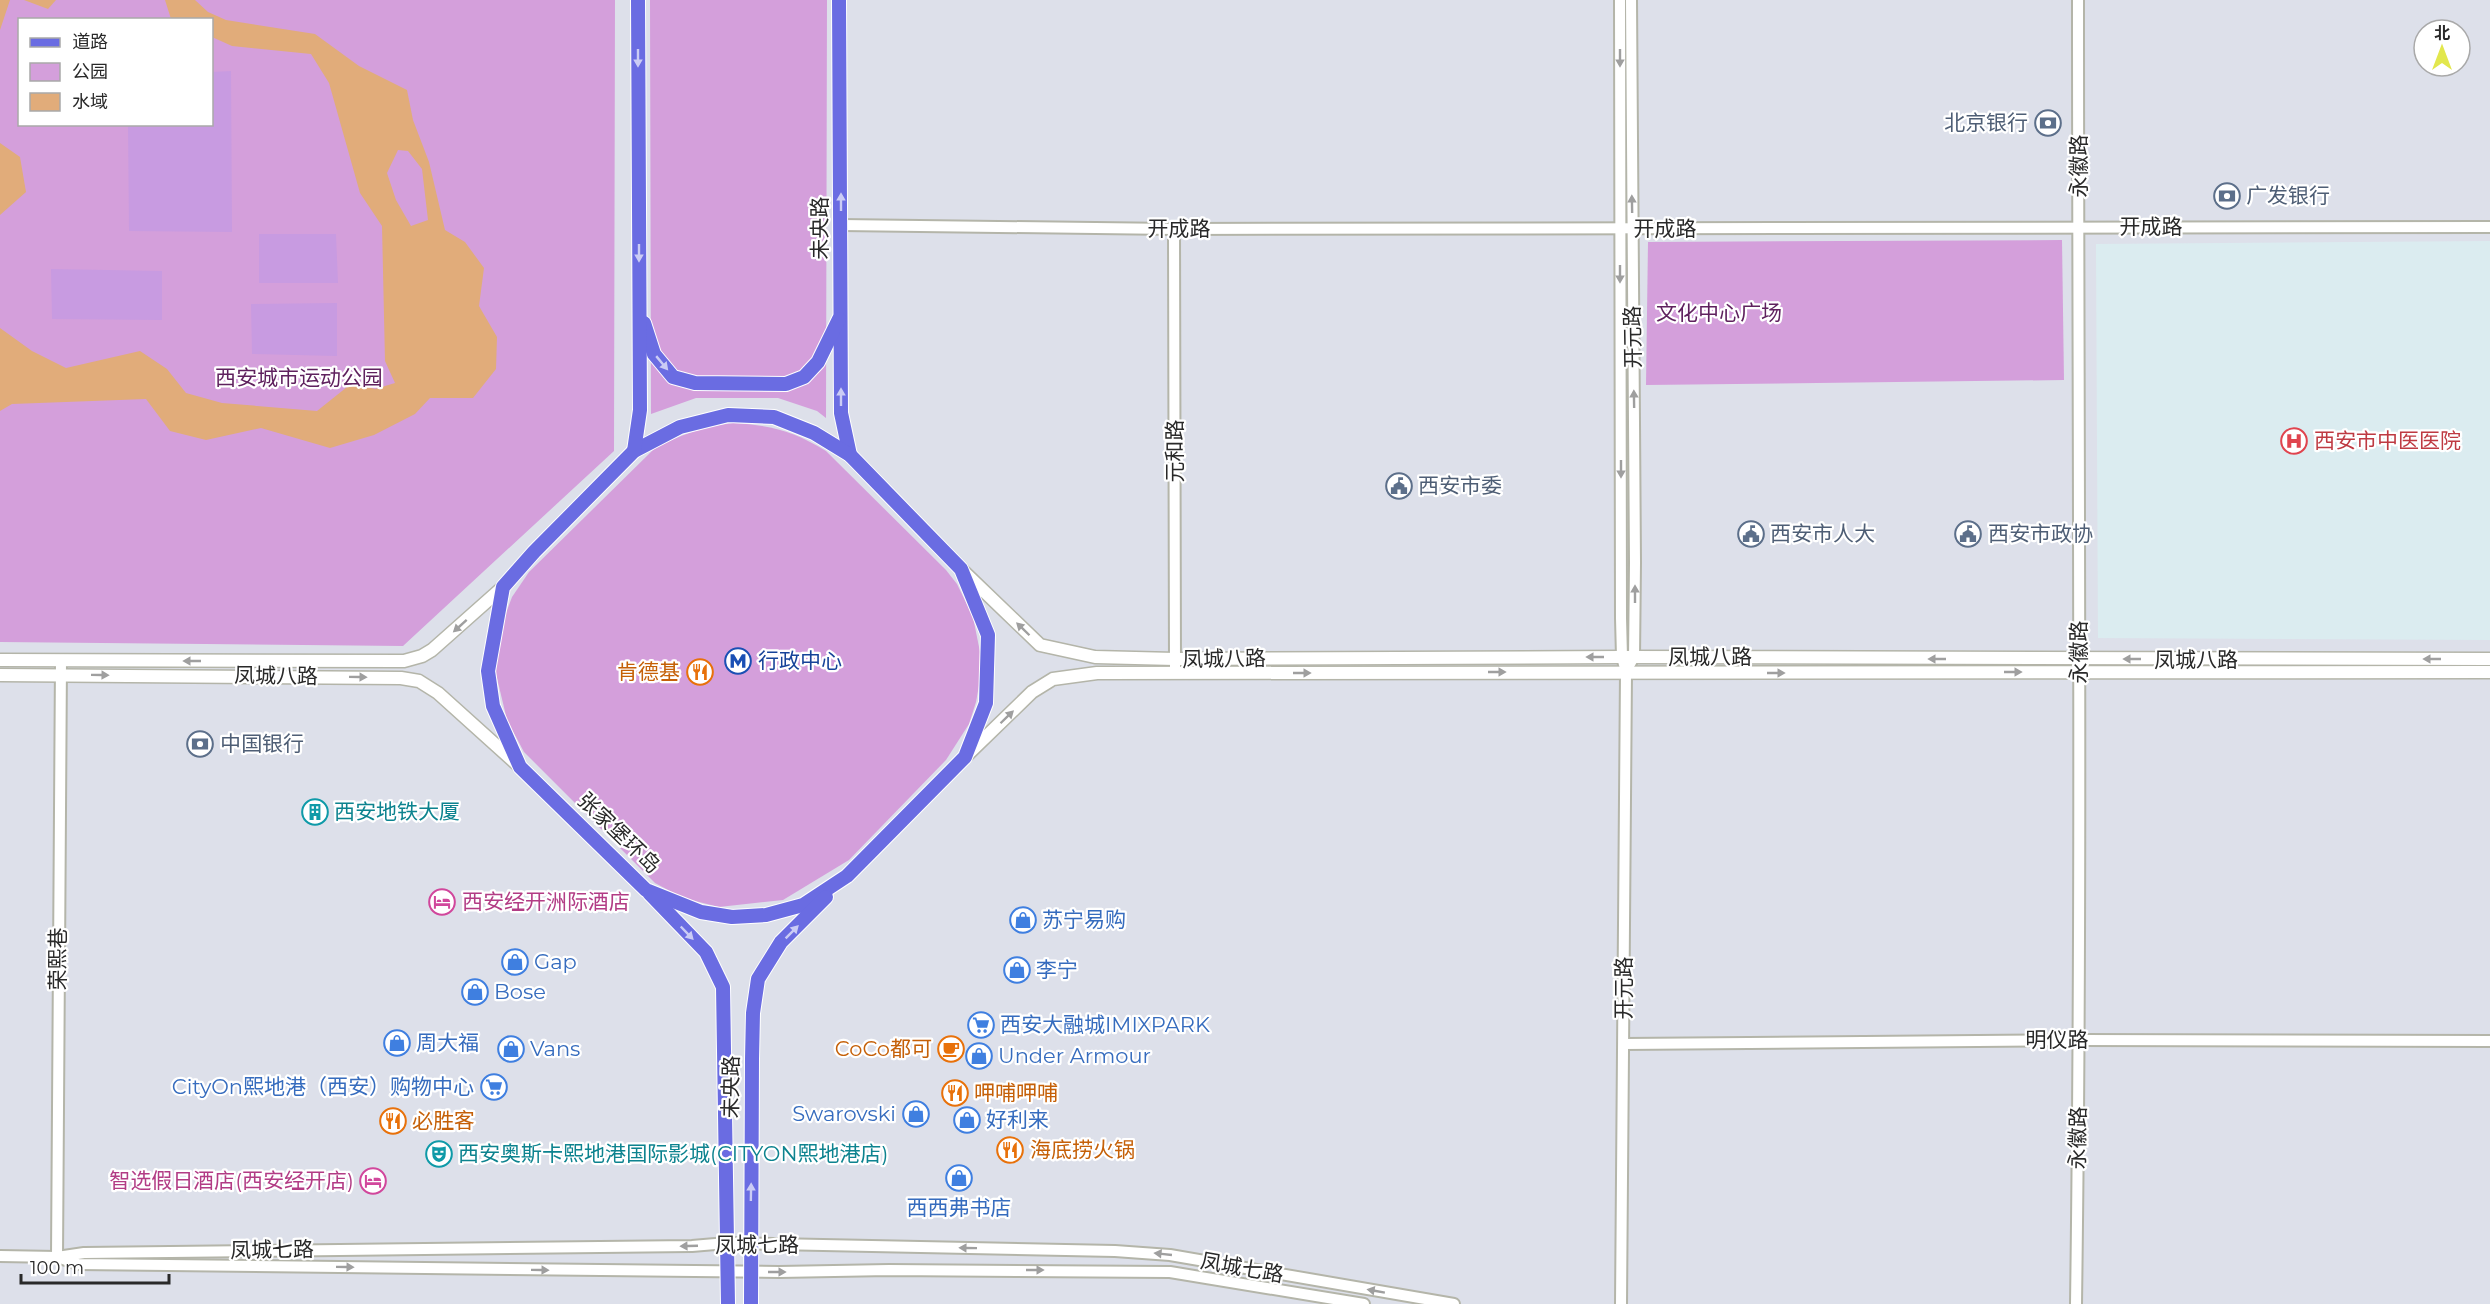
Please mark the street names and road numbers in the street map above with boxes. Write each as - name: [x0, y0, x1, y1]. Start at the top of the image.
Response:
- street label: 永徽路: [2066, 135, 2091, 198]
- street label: 未央路: [807, 197, 832, 260]
- street label: 开成路: [2120, 214, 2183, 239]
- street label: 开成路: [1148, 216, 1211, 241]
- street label: 开成路: [1634, 216, 1697, 241]
- street label: 开元路: [1619, 305, 1646, 369]
- street label: 元和路: [1162, 420, 1187, 483]
- street label: 永徽路: [2066, 621, 2091, 684]
- street label: 凤城八路: [1668, 644, 1752, 669]
- street label: 凤城八路: [1182, 645, 1266, 672]
- street label: 凤城八路: [2154, 647, 2238, 672]
- street label: 凤城八路: [234, 662, 318, 689]
- street label: 张家堡环岛: [573, 787, 666, 878]
- street label: 荣熙巷: [45, 928, 70, 991]
- street label: 开元路: [1611, 957, 1636, 1020]
- street label: 明仪路: [2026, 1027, 2089, 1052]
- street label: 未央路: [717, 1055, 744, 1119]
- street label: 永徽路: [2064, 1106, 2091, 1170]
- street label: 凤城七路: [715, 1232, 799, 1257]
- street label: 凤城七路: [230, 1236, 314, 1263]
- street label: 凤城七路: [1199, 1248, 1286, 1287]

